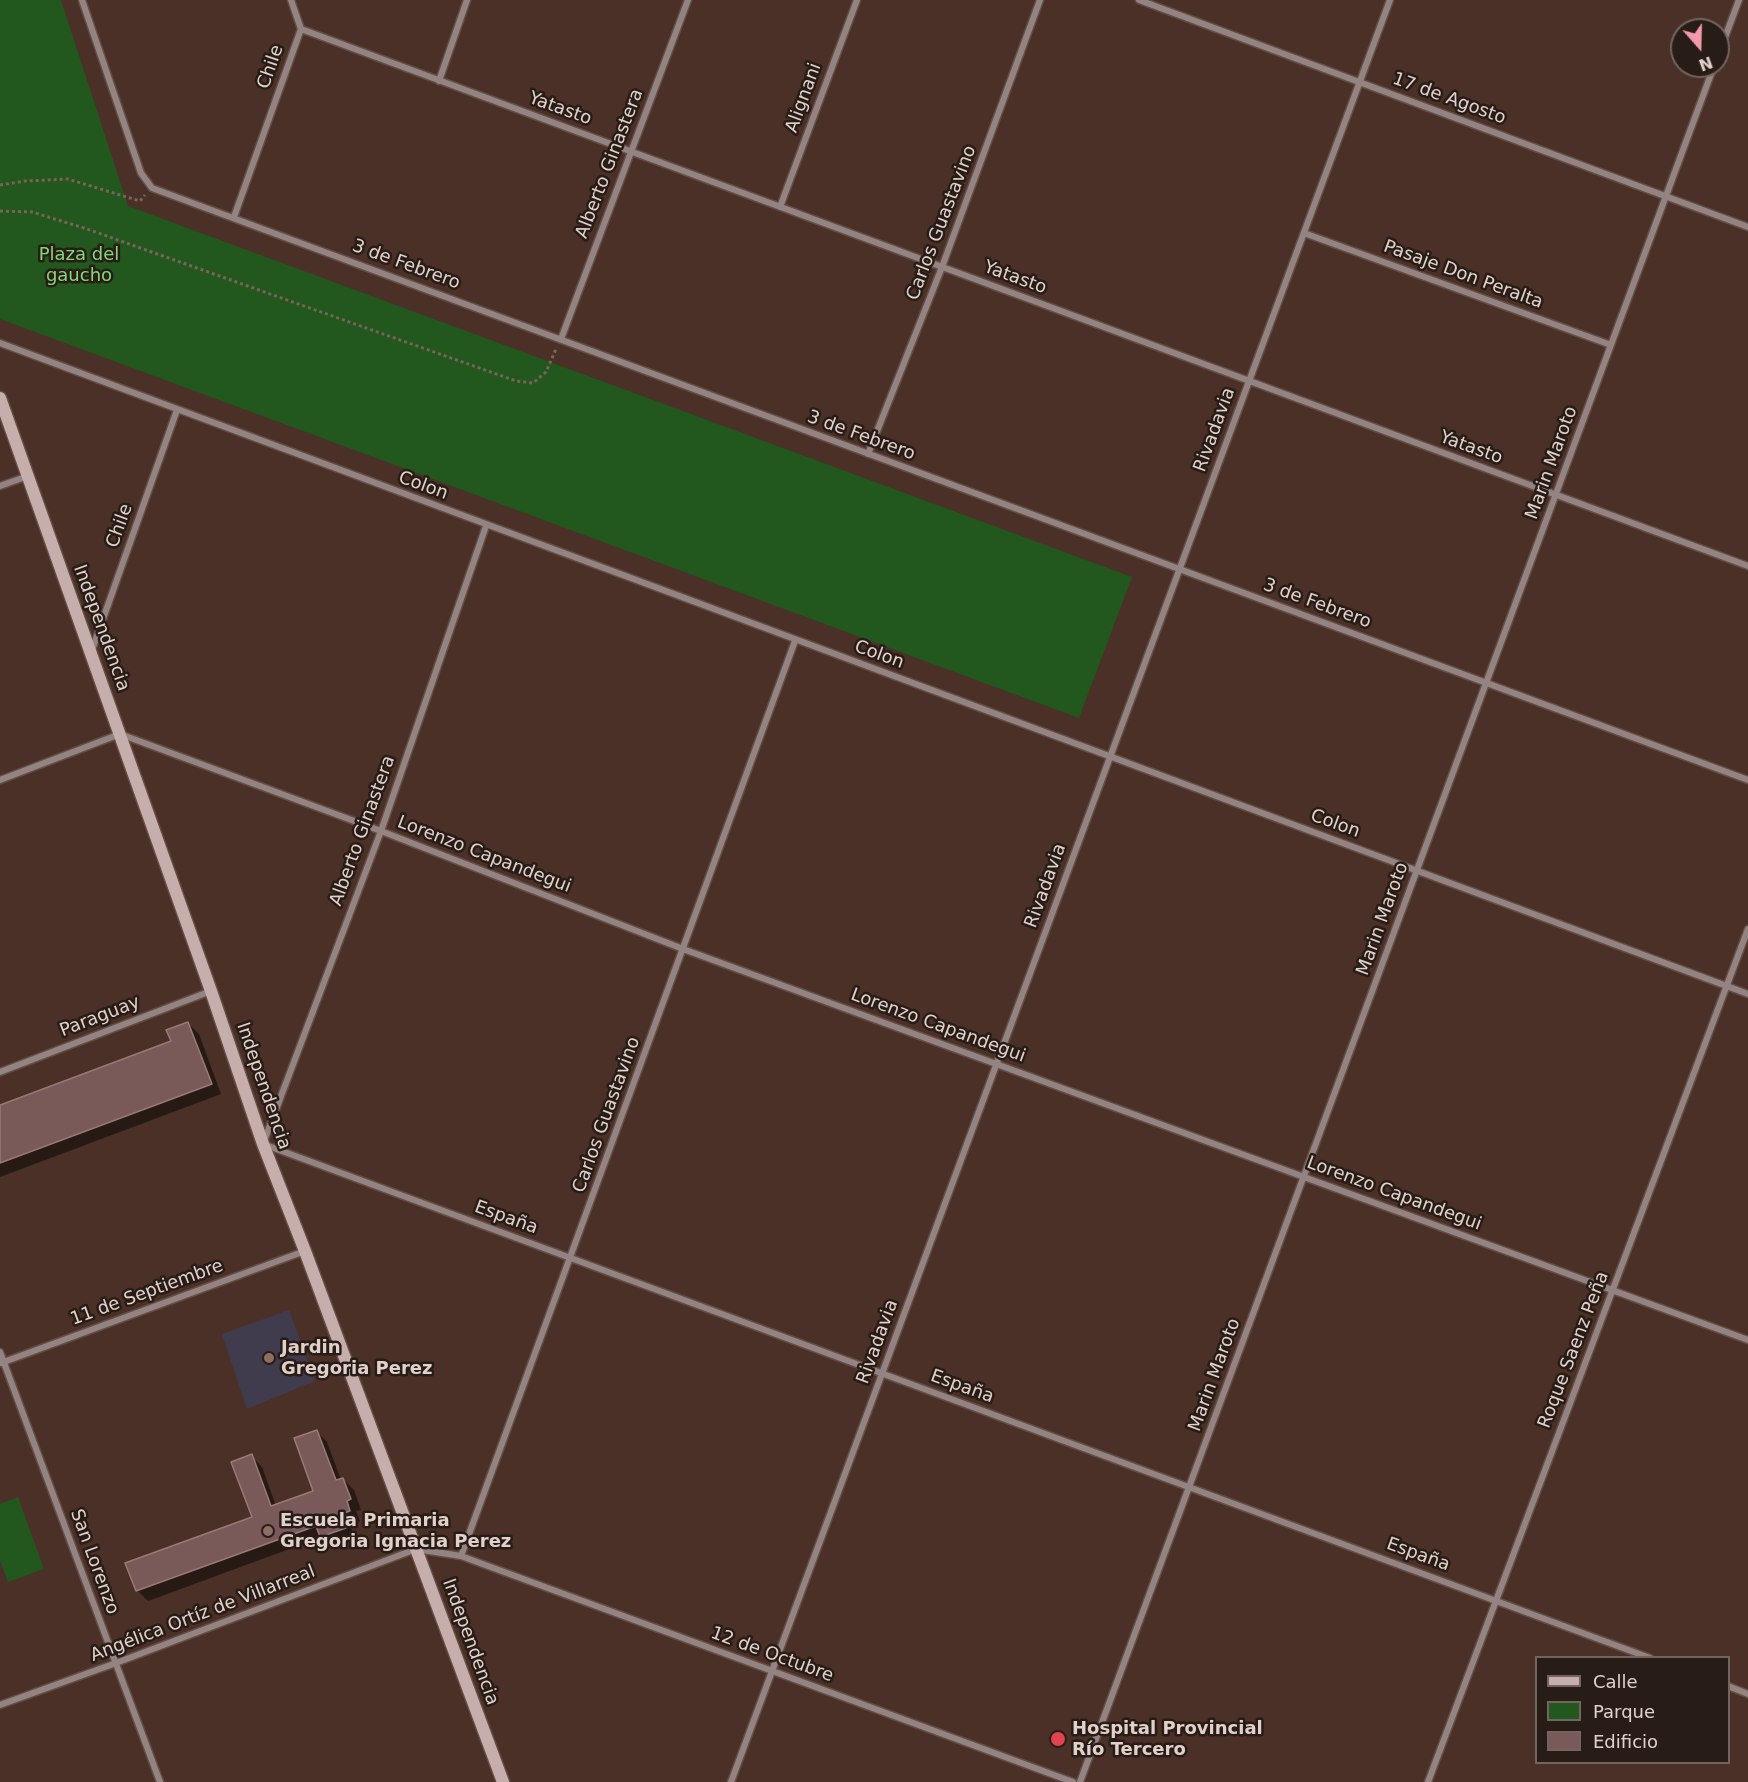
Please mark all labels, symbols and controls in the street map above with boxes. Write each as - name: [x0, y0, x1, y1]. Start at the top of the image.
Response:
- north arrow: [1670, 18, 1730, 78]
- street label: Chile: [253, 42, 289, 92]
- text: N: [1696, 52, 1715, 75]
- street label: Alignani: [781, 60, 827, 136]
- street label: 17 de Agosto: [1389, 68, 1509, 130]
- street label: Alberto Ginastera: [572, 86, 648, 242]
- street label: Yatasto: [526, 88, 594, 130]
- street label: Carlos Guastavino: [903, 143, 981, 303]
- street label: 3 de Febrero: [349, 235, 463, 295]
- street label: Pasaje Don Peralta: [1380, 236, 1546, 314]
- park label: Plaza del gaucho: [39, 244, 119, 286]
- street label: Yatasto: [981, 257, 1049, 299]
- street label: Rivadavia: [1190, 385, 1240, 475]
- street label: Marin Maroto: [1522, 404, 1582, 522]
- street label: 3 de Febrero: [804, 406, 918, 466]
- street label: Yatasto: [1437, 427, 1505, 469]
- street label: Colon: [395, 467, 451, 505]
- street label: Chile: [102, 501, 138, 551]
- street label: Independencia: [68, 562, 134, 694]
- street label: 3 de Febrero: [1260, 574, 1374, 634]
- street label: Colon: [851, 636, 907, 674]
- street label: Alberto Ginastera: [326, 753, 400, 909]
- street label: Colon: [1307, 805, 1363, 843]
- street label: Lorenzo Capandegui: [394, 812, 574, 898]
- street label: Rivadavia: [1021, 841, 1071, 931]
- street label: Marin Maroto: [1353, 860, 1413, 978]
- street label: Lorenzo Capandegui: [848, 984, 1028, 1068]
- street label: Paraguay: [57, 992, 143, 1042]
- street label: Independencia: [231, 1020, 295, 1152]
- street label: Carlos Guastavino: [569, 1034, 645, 1196]
- street label: Lorenzo Capandegui: [1304, 1152, 1484, 1236]
- street label: España: [471, 1197, 541, 1239]
- street label: 11 de Septiembre: [68, 1255, 226, 1331]
- street label: Roque Saenz Peña: [1534, 1269, 1614, 1431]
- street label: Rivadavia: [853, 1297, 903, 1387]
- street label: Marin Maroto: [1185, 1316, 1245, 1434]
- place label: Jardin Gregoria Perez: [281, 1337, 433, 1380]
- marker: Jardin Gregoria Perez: [262, 1351, 276, 1365]
- street label: España: [927, 1366, 997, 1408]
- street label: San Lorenzo: [65, 1507, 123, 1617]
- place label: Escuela Primaria Gregoria Ignacia Perez: [280, 1510, 511, 1552]
- marker: Escuela Primaria Gregoria Ignacia Perez: [261, 1524, 275, 1538]
- street label: España: [1383, 1534, 1453, 1576]
- street label: Angélica Ortíz de Villarreal: [88, 1561, 318, 1667]
- street label: Independencia: [437, 1576, 503, 1708]
- street label: 12 de Octubre: [708, 1623, 836, 1687]
- legend: [1535, 1656, 1730, 1764]
- text: Calle: [1593, 1671, 1638, 1692]
- text: Parque: [1593, 1701, 1655, 1722]
- place label: Hospital Provincial Río Tercero: [1072, 1718, 1263, 1760]
- marker: Hospital Provincial Río Tercero: [1049, 1730, 1067, 1748]
- text: Edificio: [1593, 1731, 1658, 1752]

